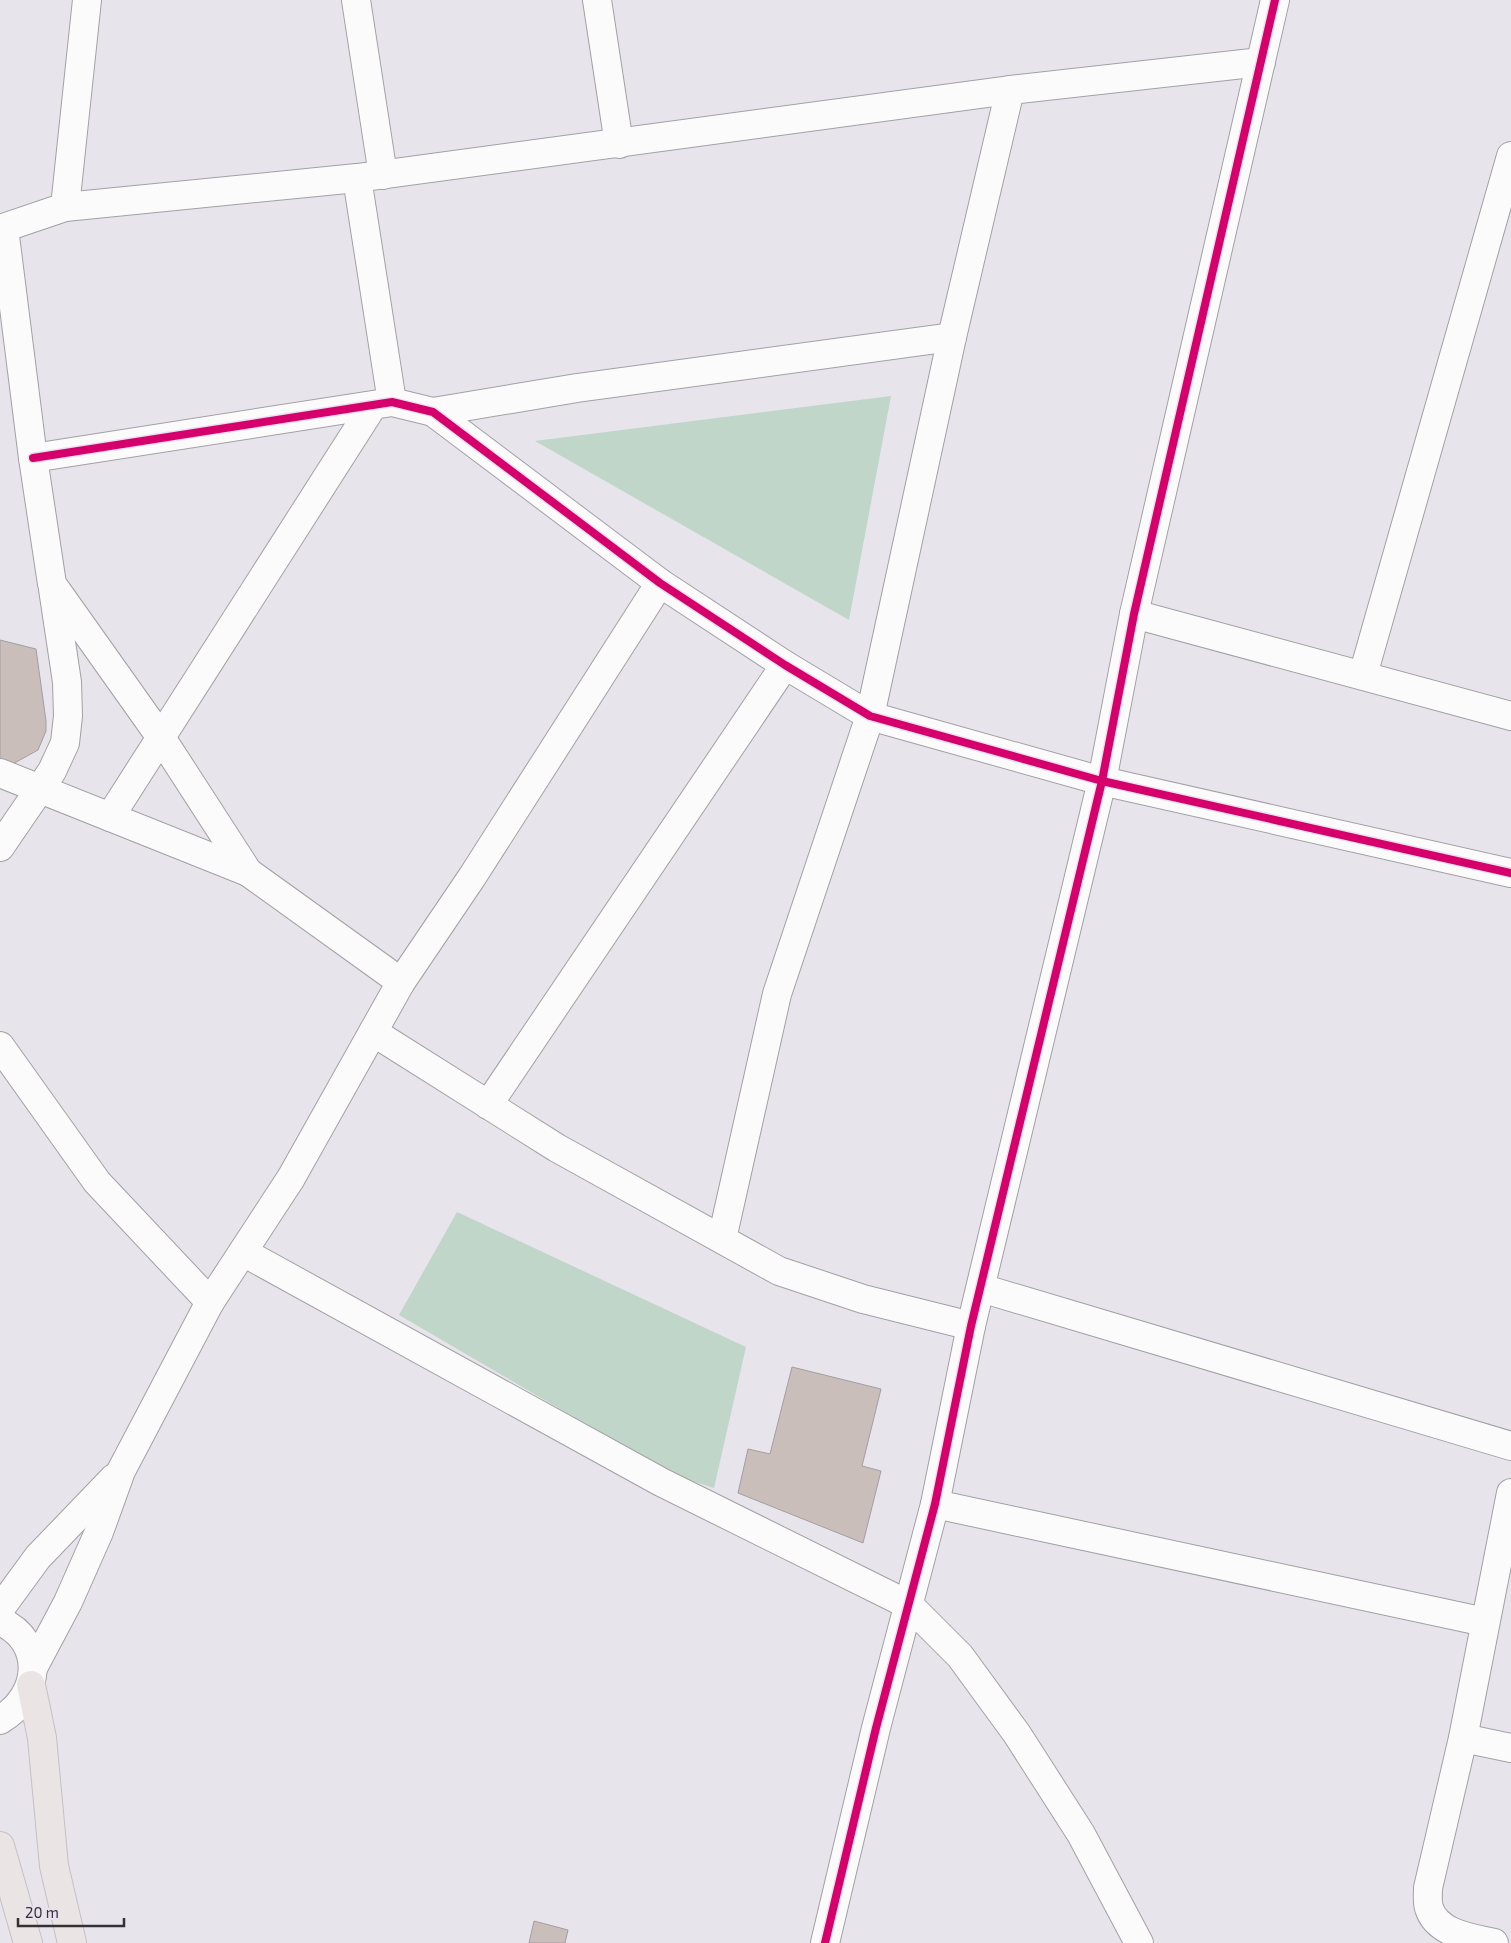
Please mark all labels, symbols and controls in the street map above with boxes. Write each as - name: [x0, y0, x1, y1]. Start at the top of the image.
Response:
- scale bar: [18, 1896, 124, 1928]
- text: 20 m: [25, 1903, 59, 1921]

